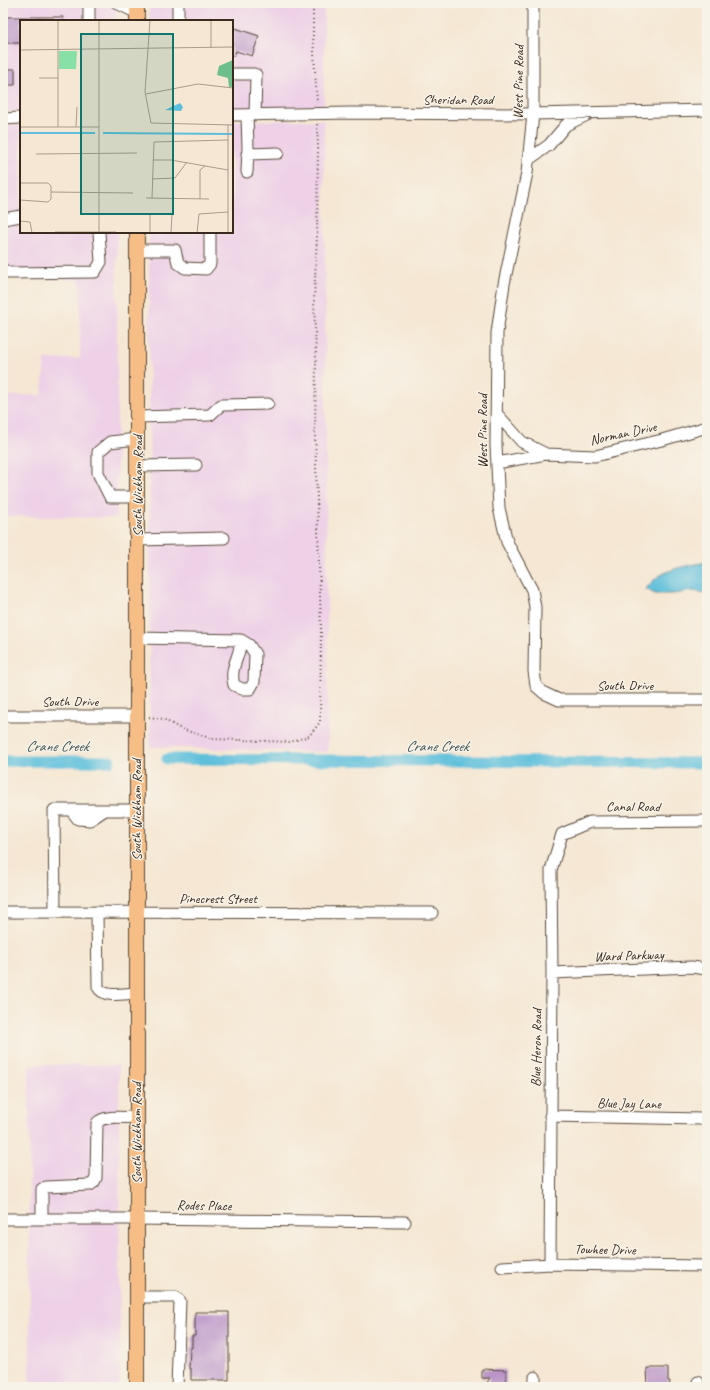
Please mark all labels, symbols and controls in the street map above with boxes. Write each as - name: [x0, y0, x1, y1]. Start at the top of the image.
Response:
- inset map: [20, 20, 233, 233]
- street label: West Pine Road: [509, 42, 528, 119]
- street label: Sheridan Road: [423, 91, 496, 108]
- street label: West Pine Road: [474, 392, 491, 468]
- street label: Norman Drive: [588, 418, 659, 449]
- street label: South Wickham Road: [129, 433, 146, 537]
- street label: South Drive: [597, 677, 654, 694]
- street label: South Drive: [42, 693, 99, 710]
- water label: Crane Creek: [26, 737, 91, 756]
- water label: Crane Creek: [406, 737, 471, 756]
- street label: South Wickham Road: [128, 757, 145, 861]
- street label: Canal Road: [606, 798, 662, 815]
- street label: Pinecrest Street: [179, 890, 258, 907]
- street label: Ward Parkway: [594, 946, 665, 965]
- street label: Blue Heron Road: [527, 1006, 546, 1087]
- street label: South Wickham Road: [128, 1080, 145, 1184]
- street label: Blue Jay Lane: [597, 1094, 663, 1113]
- street label: Rodes Place: [176, 1197, 233, 1215]
- street label: Towhee Drive: [574, 1240, 637, 1259]

